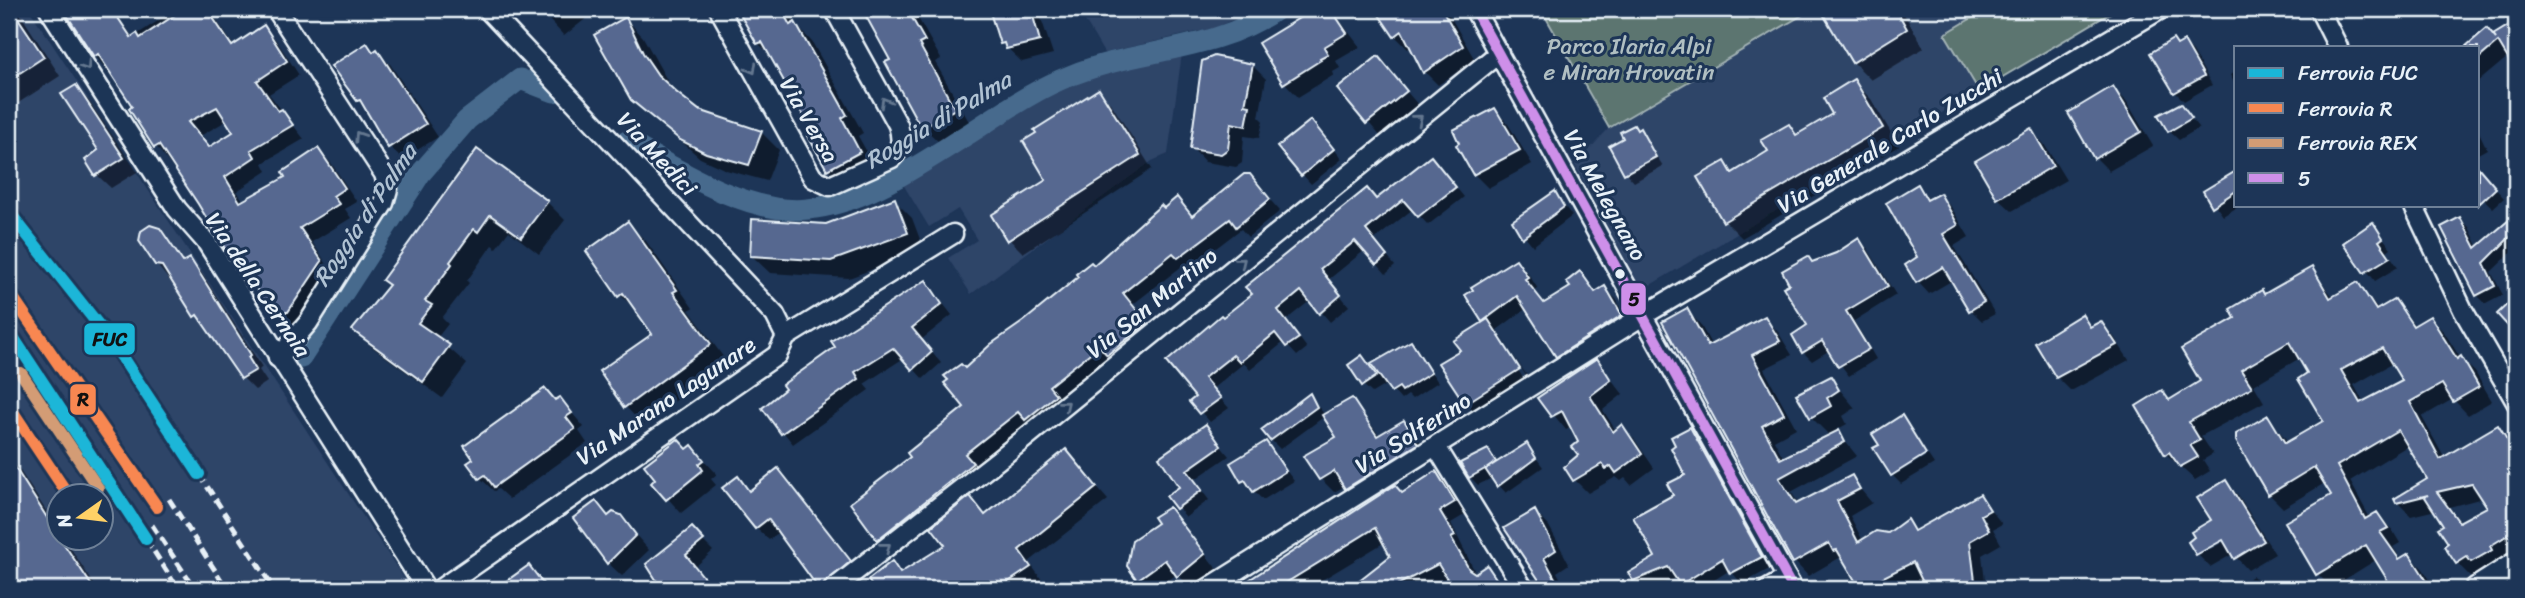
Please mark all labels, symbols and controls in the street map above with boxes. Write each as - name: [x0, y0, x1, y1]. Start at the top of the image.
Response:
- park label: Parco Ilaria Alpi e Miran Hrovatin: [1544, 26, 1715, 93]
- legend: [2234, 46, 2480, 206]
- text: Ferrovia FUC: [2298, 54, 2418, 92]
- street label: Via Generale Carlo Zucchi: [1769, 57, 2012, 225]
- one-way arrow: [77, 58, 90, 71]
- water label: Roggia di Palma: [856, 58, 1021, 181]
- one-way arrow: [744, 61, 757, 74]
- street label: Via Versa: [768, 69, 850, 171]
- text: Ferrovia R: [2298, 90, 2393, 128]
- one-way arrow: [880, 96, 893, 109]
- street label: Via Medici: [606, 102, 708, 207]
- one-way arrow: [1410, 115, 1423, 127]
- street label: Via Melegnano: [1552, 121, 1658, 269]
- text: Ferrovia REX: [2298, 124, 2418, 162]
- one-way arrow: [354, 130, 367, 143]
- water label: Roggia di Palma: [301, 133, 430, 295]
- text: 5: [2298, 160, 2311, 198]
- street label: Via della Cernaia: [194, 204, 322, 367]
- street label: Via San Martino: [1077, 236, 1227, 370]
- one-way arrow: [1233, 258, 1246, 270]
- unlabelled marker: [1613, 267, 1627, 281]
- line badge: 5: [1620, 282, 1647, 316]
- text: 5: [1628, 283, 1640, 316]
- line badge: FUC: [83, 322, 136, 356]
- text: FUC: [92, 323, 128, 356]
- street label: Via Marano Lagunare: [567, 325, 765, 477]
- street label: Via Solferino: [1346, 381, 1480, 485]
- line badge: R: [69, 383, 97, 416]
- text: R: [76, 383, 89, 416]
- one-way arrow: [1057, 401, 1069, 414]
- north arrow: [46, 482, 116, 552]
- text: N: [46, 510, 82, 532]
- one-way arrow: [879, 542, 891, 555]

